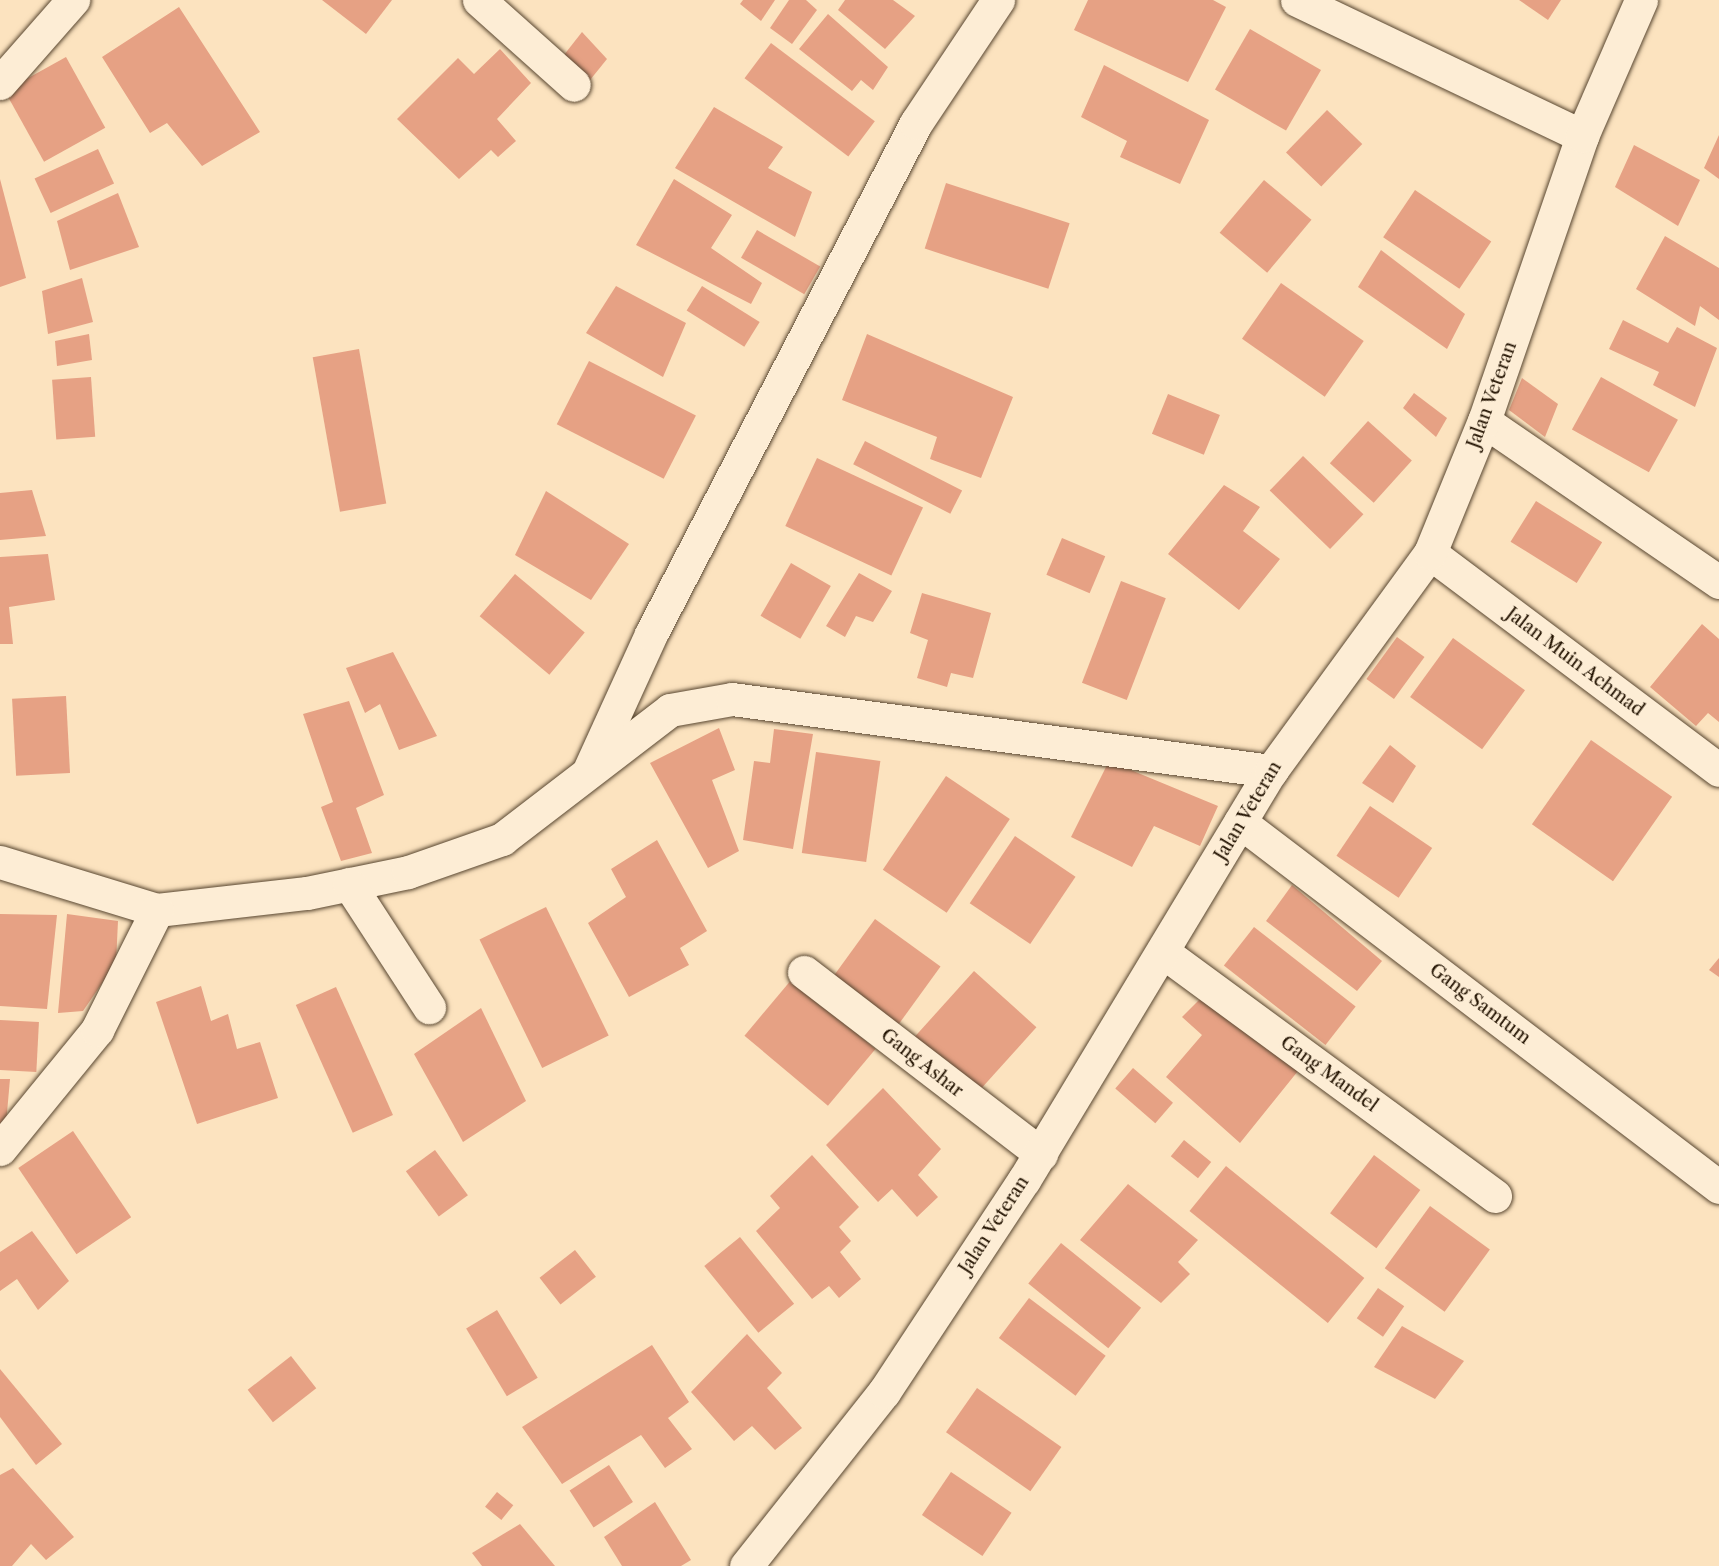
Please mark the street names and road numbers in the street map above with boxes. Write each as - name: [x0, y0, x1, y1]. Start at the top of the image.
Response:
- street label: Jalan Veteran: [1463, 338, 1521, 452]
- street label: Jalan Muin Achmad: [1501, 603, 1649, 721]
- street label: Jalan Veteran: [1210, 757, 1286, 865]
- street label: Gang Samtum: [1425, 959, 1535, 1049]
- street label: Gang Ashar: [876, 1024, 968, 1102]
- street label: Gang Mandel: [1276, 1032, 1382, 1116]
- street label: Jalan Veteran: [954, 1172, 1034, 1278]

